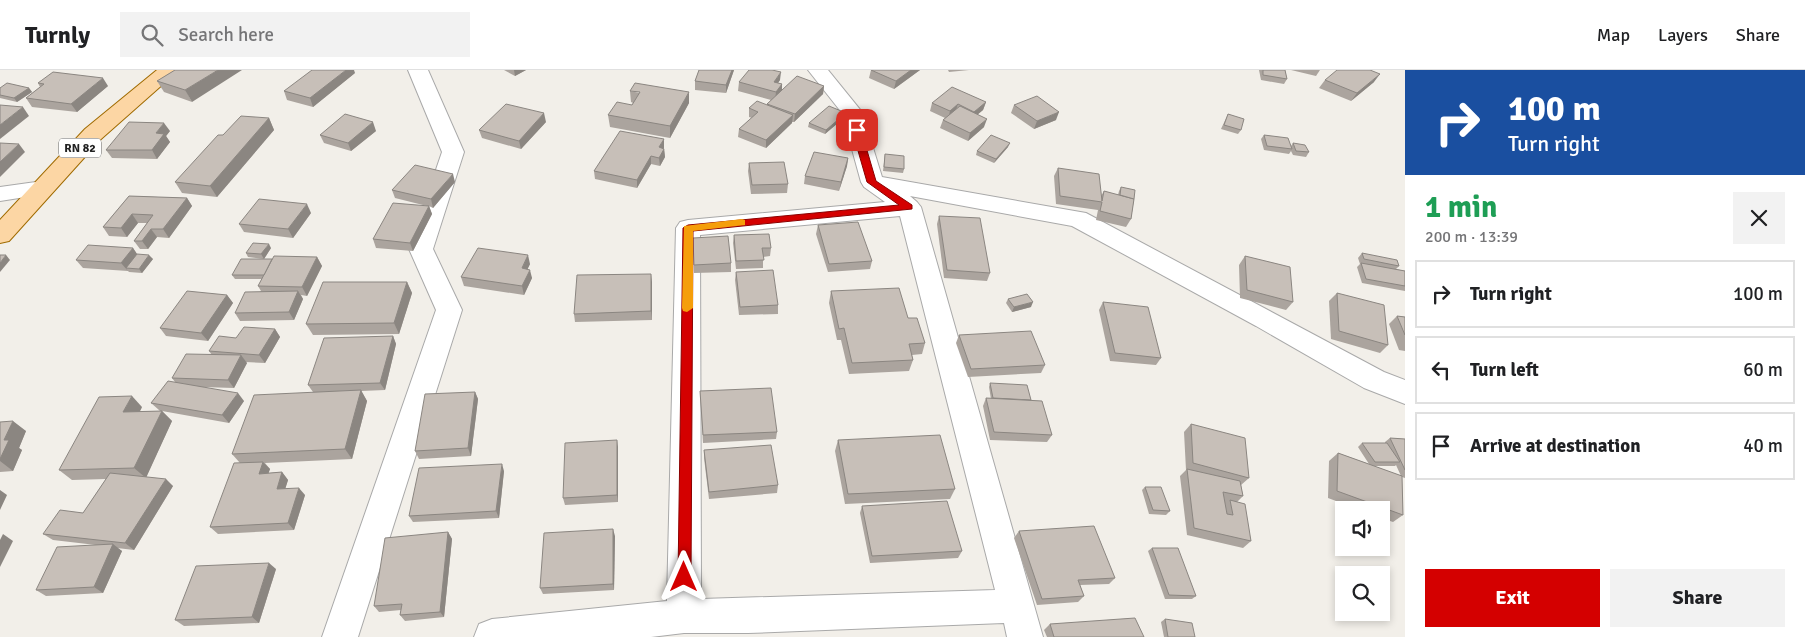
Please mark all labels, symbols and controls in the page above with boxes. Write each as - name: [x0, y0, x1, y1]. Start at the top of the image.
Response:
- search box: [120, 12, 470, 57]
- text: Turnly: [25, 20, 90, 50]
- icon: search: [138, 21, 166, 49]
- text: Search here: [178, 23, 274, 47]
- text: Map: [1597, 24, 1630, 46]
- text: Layers: [1658, 24, 1708, 46]
- text: Share: [1736, 24, 1780, 46]
- text: 100 m: [1508, 87, 1601, 130]
- icon: right: [1425, 90, 1490, 155]
- pin: [836, 109, 878, 151]
- icon: arrive: [843, 116, 871, 144]
- text: Turn right: [1508, 130, 1600, 157]
- road number: RN 82: [59, 138, 101, 158]
- text: 1 min: [1425, 189, 1497, 226]
- button: close: [1733, 192, 1785, 244]
- text: 200 m · 13:39: [1425, 227, 1518, 247]
- icon: right: [1427, 280, 1455, 308]
- text: Turn right: [1470, 282, 1552, 306]
- text: 100 m: [1733, 282, 1783, 306]
- icon: left: [1427, 356, 1455, 384]
- text: Turn left: [1470, 358, 1539, 382]
- text: 60 m: [1743, 358, 1783, 382]
- icon: arrive: [1427, 432, 1455, 460]
- text: Arrive at destination: [1470, 434, 1641, 458]
- text: 40 m: [1743, 434, 1783, 458]
- map controls: [1335, 501, 1390, 621]
- button: sound: [1335, 501, 1390, 556]
- position arrow: [657, 550, 709, 602]
- button: search: [1335, 566, 1390, 621]
- button: Exit: [1425, 569, 1600, 627]
- button: Share: [1610, 569, 1785, 627]

